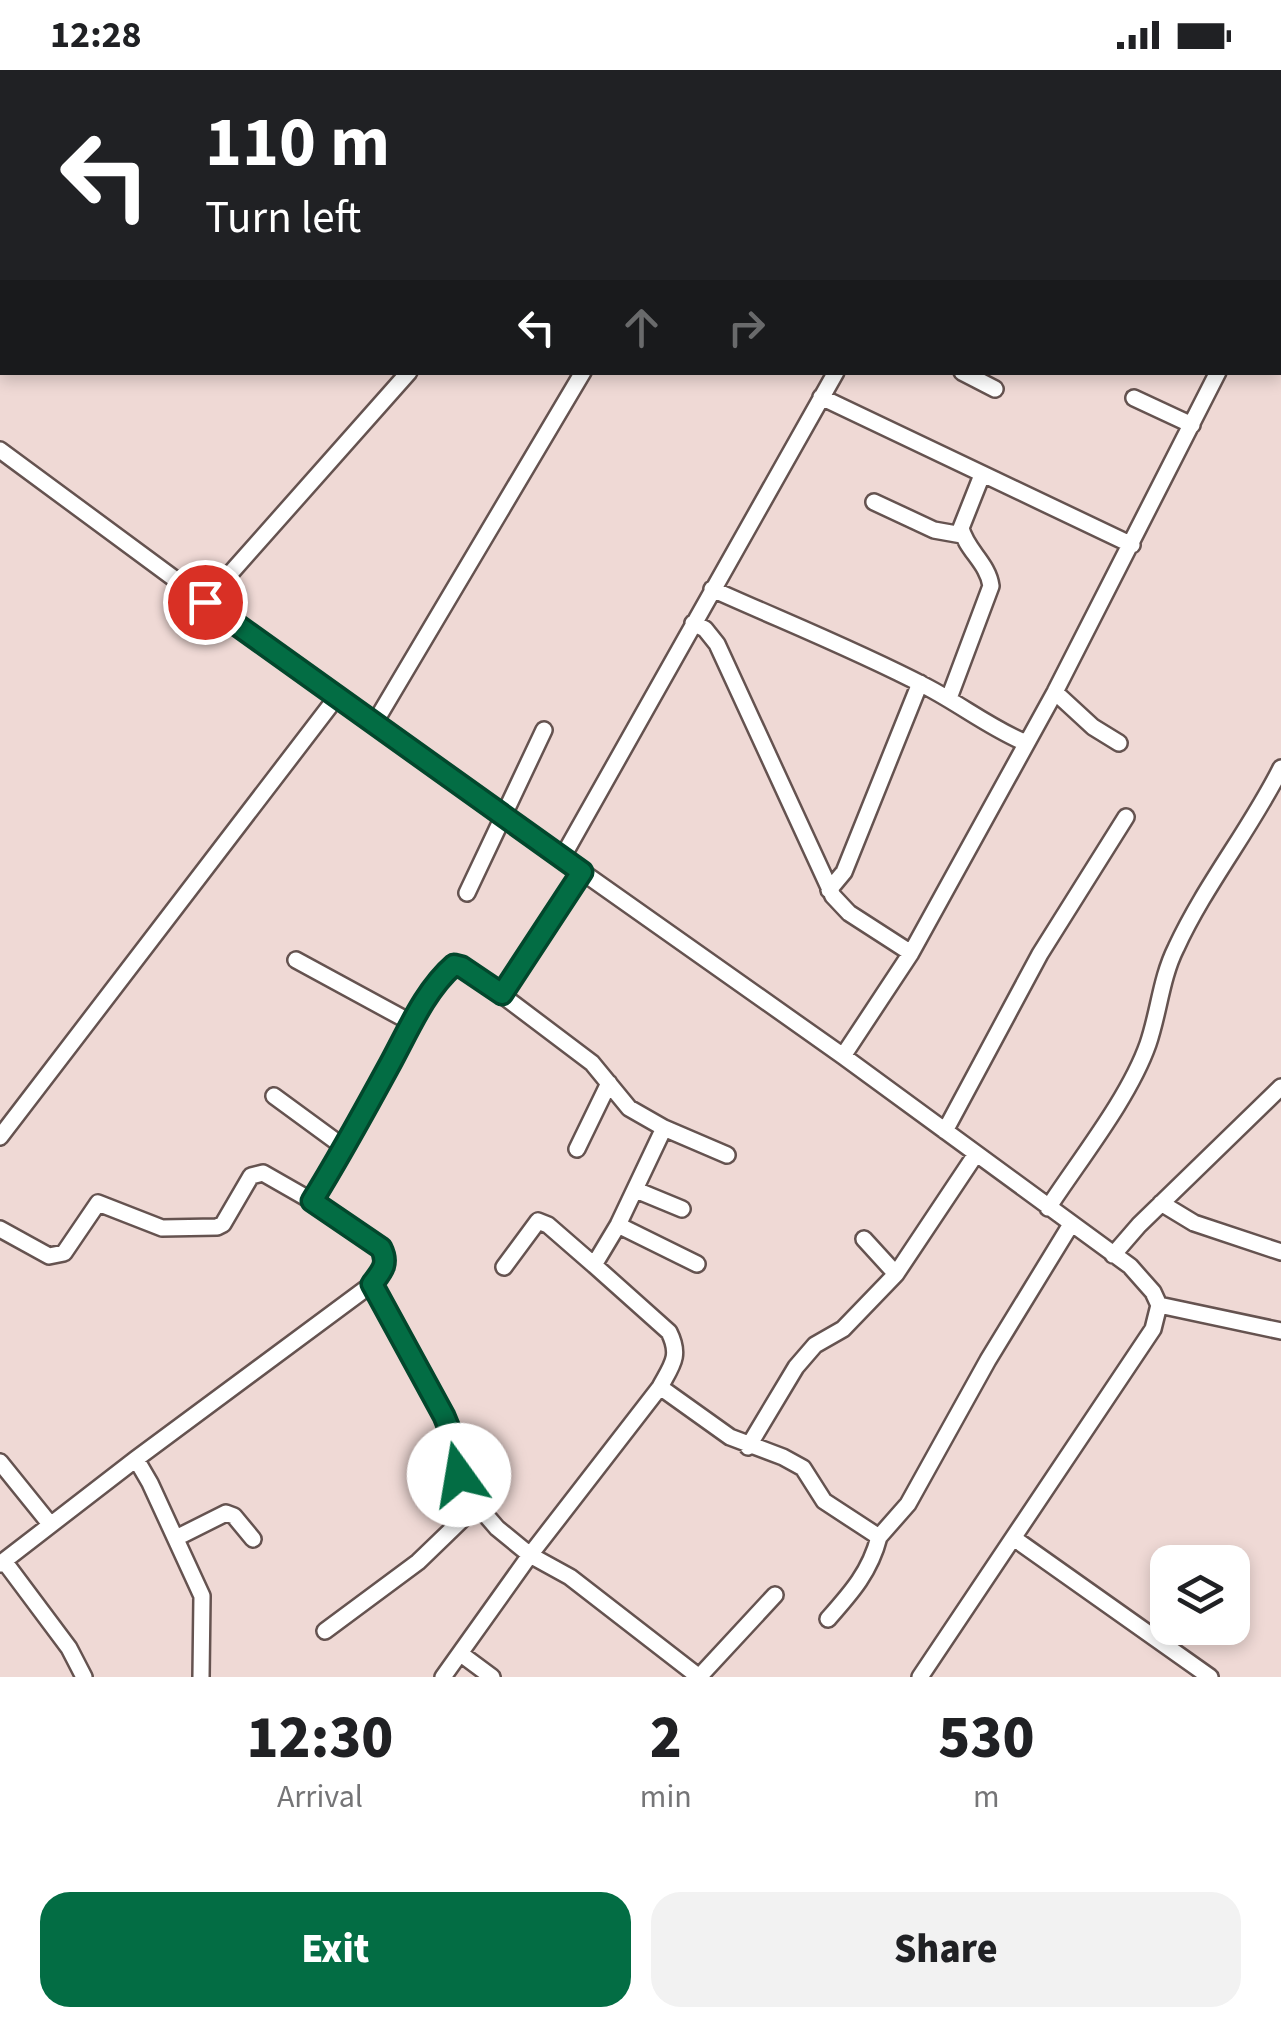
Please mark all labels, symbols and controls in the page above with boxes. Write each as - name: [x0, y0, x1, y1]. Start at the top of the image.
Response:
- text: 12:28: [50, 8, 142, 62]
- text: 110 m: [205, 93, 390, 193]
- icon: left: [40, 110, 170, 240]
- text: Turn left: [205, 186, 361, 250]
- icon: left: [509, 300, 564, 355]
- icon: ahead: [614, 300, 669, 355]
- icon: right: [719, 300, 774, 355]
- pin: [163, 560, 248, 645]
- icon: arrive: [178, 575, 233, 630]
- position arrow: [407, 1423, 511, 1527]
- map controls: [1150, 1545, 1250, 1645]
- button: layers: [1150, 1545, 1250, 1645]
- text: 12:30: [247, 1696, 393, 1781]
- text: 2: [650, 1696, 682, 1781]
- text: 530: [938, 1696, 1034, 1781]
- text: Arrival: [277, 1774, 363, 1820]
- text: min: [640, 1774, 692, 1820]
- text: m: [973, 1774, 1000, 1820]
- button: Exit: [40, 1892, 631, 2007]
- button: Share: [651, 1892, 1241, 2007]

